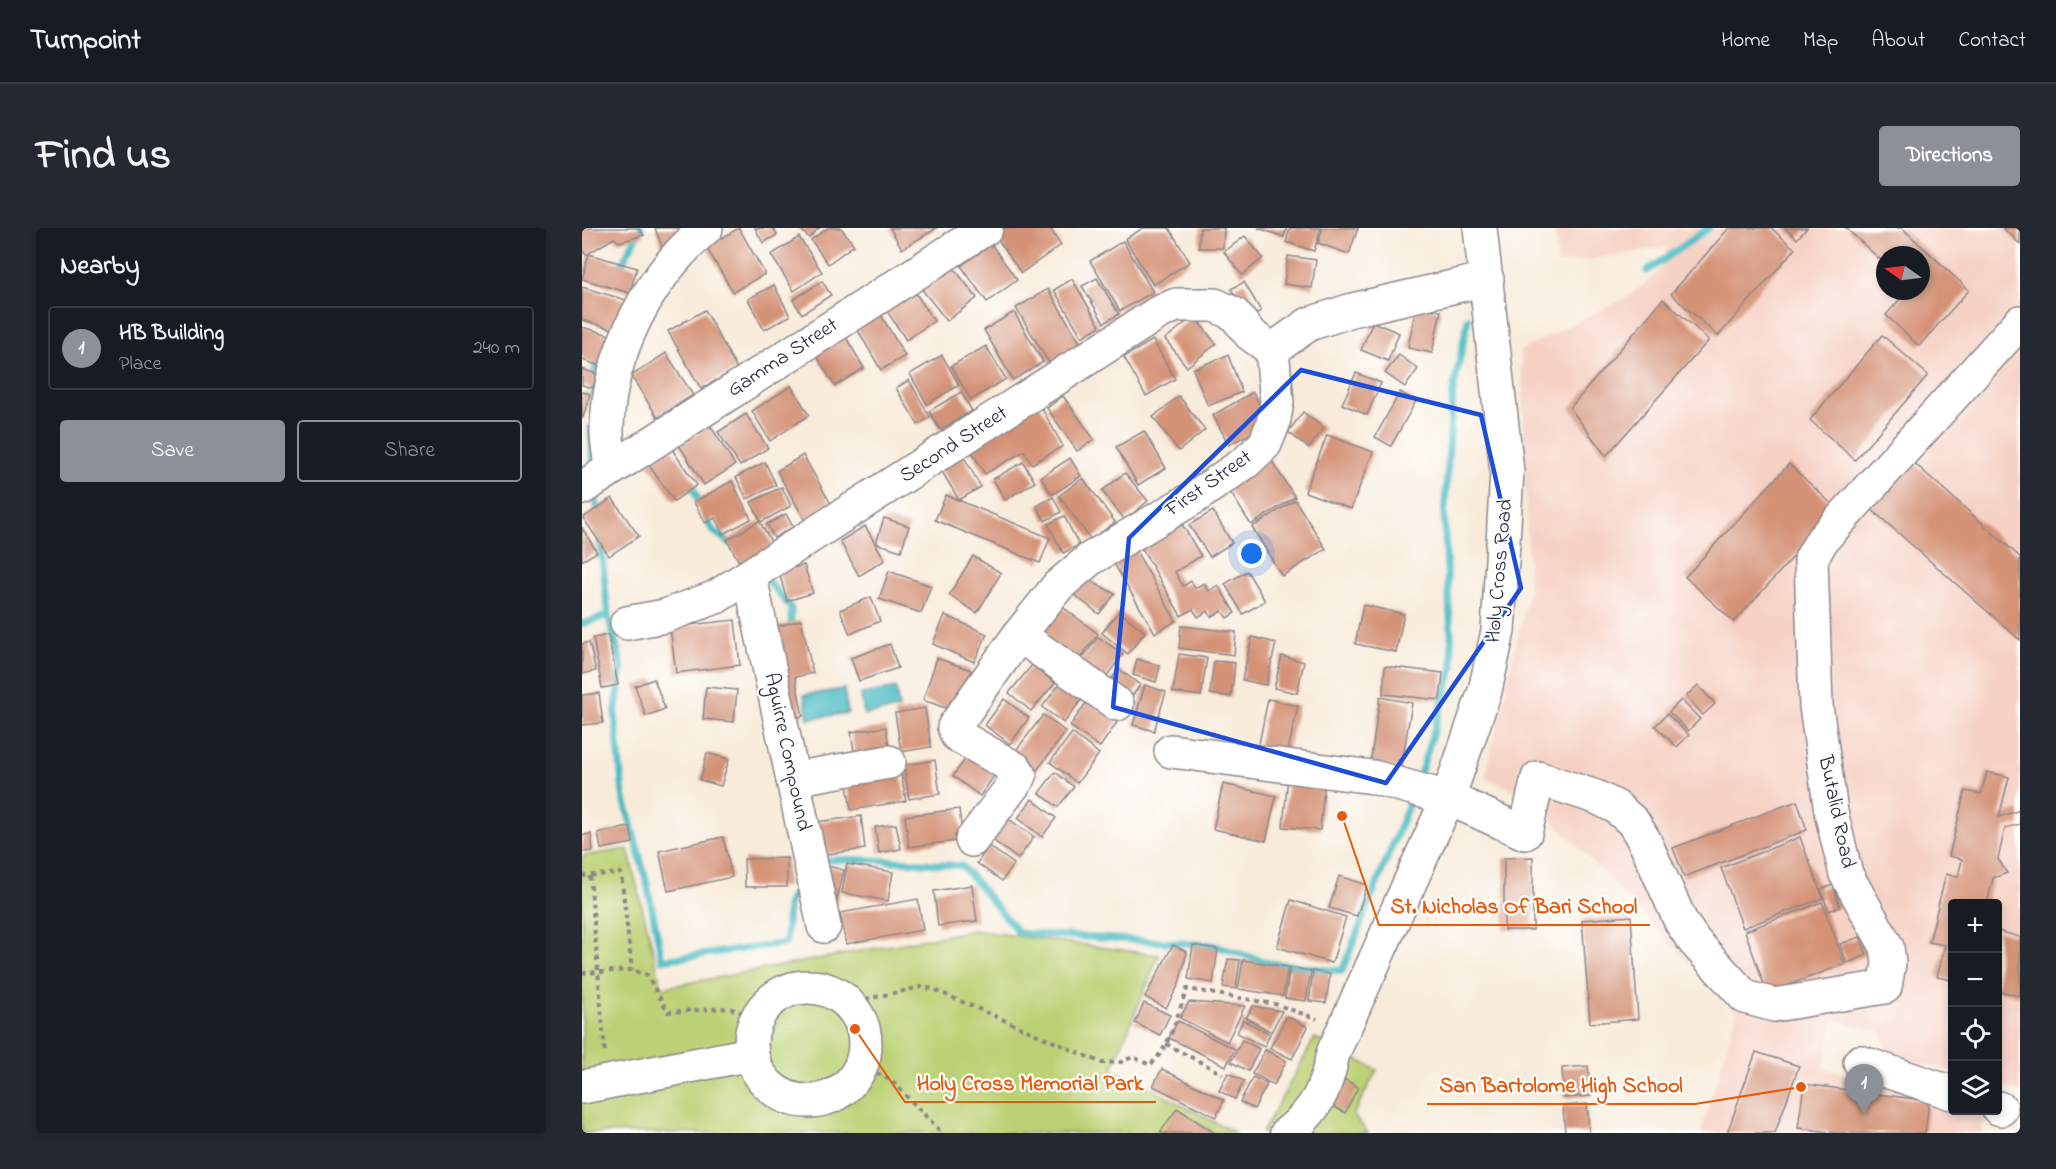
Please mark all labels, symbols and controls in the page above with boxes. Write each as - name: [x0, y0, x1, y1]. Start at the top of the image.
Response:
- text: Turnpoint: [30, 21, 141, 62]
- text: Home: [1721, 26, 1770, 56]
- text: Map: [1803, 26, 1838, 56]
- text: About: [1871, 26, 1925, 56]
- text: Contact: [1958, 26, 2026, 56]
- text: Find us: [36, 126, 171, 187]
- button: Directions: [1879, 126, 2020, 186]
- north arrow: [1876, 246, 1930, 300]
- text: Nearby: [60, 248, 139, 286]
- street label: Gamma Street: [722, 311, 844, 405]
- text: HB Building: [119, 318, 224, 350]
- text: 1: [78, 334, 85, 363]
- text: 240 m: [473, 334, 520, 363]
- text: Place: [119, 350, 161, 379]
- street label: Second Street: [894, 399, 1014, 491]
- button: Save: [60, 420, 285, 482]
- button: Share: [297, 420, 522, 482]
- street label: First Street: [1159, 443, 1258, 525]
- street label: Holy Cross Road: [1479, 498, 1523, 644]
- your location: [1237, 539, 1266, 568]
- street label: Aguirre Compound: [754, 670, 818, 834]
- street label: Butalid Road: [1809, 752, 1863, 871]
- callout: St. Nicholas Of Bari School: [1379, 885, 1650, 925]
- text: St. Nicholas Of Bari School: [1391, 892, 1638, 924]
- map controls: [1948, 899, 2002, 1115]
- button: +: [1948, 899, 2002, 953]
- button: −: [1948, 953, 2002, 1007]
- button: locate: [1948, 1007, 2002, 1061]
- button: layers: [1948, 1061, 2002, 1115]
- callout: Holy Cross Memorial Park: [905, 1062, 1156, 1102]
- callout: San Bartolome High School: [1427, 1064, 1695, 1104]
- pin: 1: [1844, 1064, 1884, 1114]
- text: Holy Cross Memorial Park: [917, 1069, 1145, 1102]
- text: San Bartolome High School: [1439, 1071, 1683, 1104]

